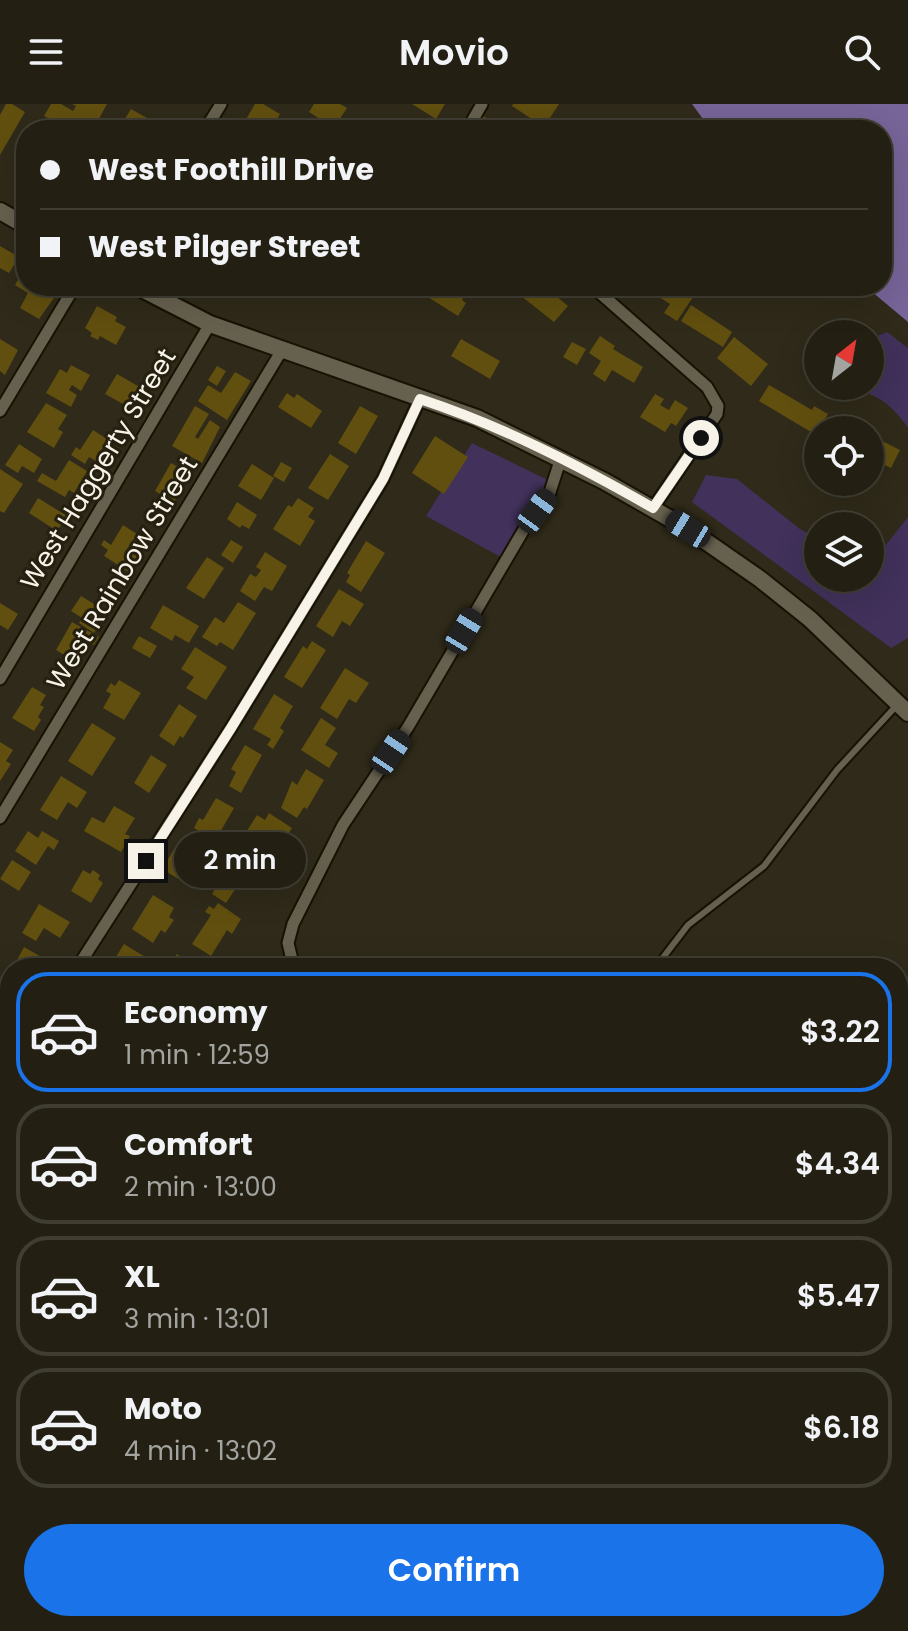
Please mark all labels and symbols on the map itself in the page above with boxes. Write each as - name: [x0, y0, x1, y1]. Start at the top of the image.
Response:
- north arrow: [804, 320, 884, 400]
- street label: West Haggerty Street: [12, 342, 184, 596]
- route start: [683, 420, 719, 456]
- street label: West Rainbow Street: [38, 450, 206, 696]
- car: [513, 485, 561, 537]
- car: [661, 506, 715, 552]
- car: [441, 604, 487, 658]
- car: [368, 725, 414, 779]
- callout: 2 min: [174, 833, 306, 889]
- route end: [128, 843, 164, 879]

